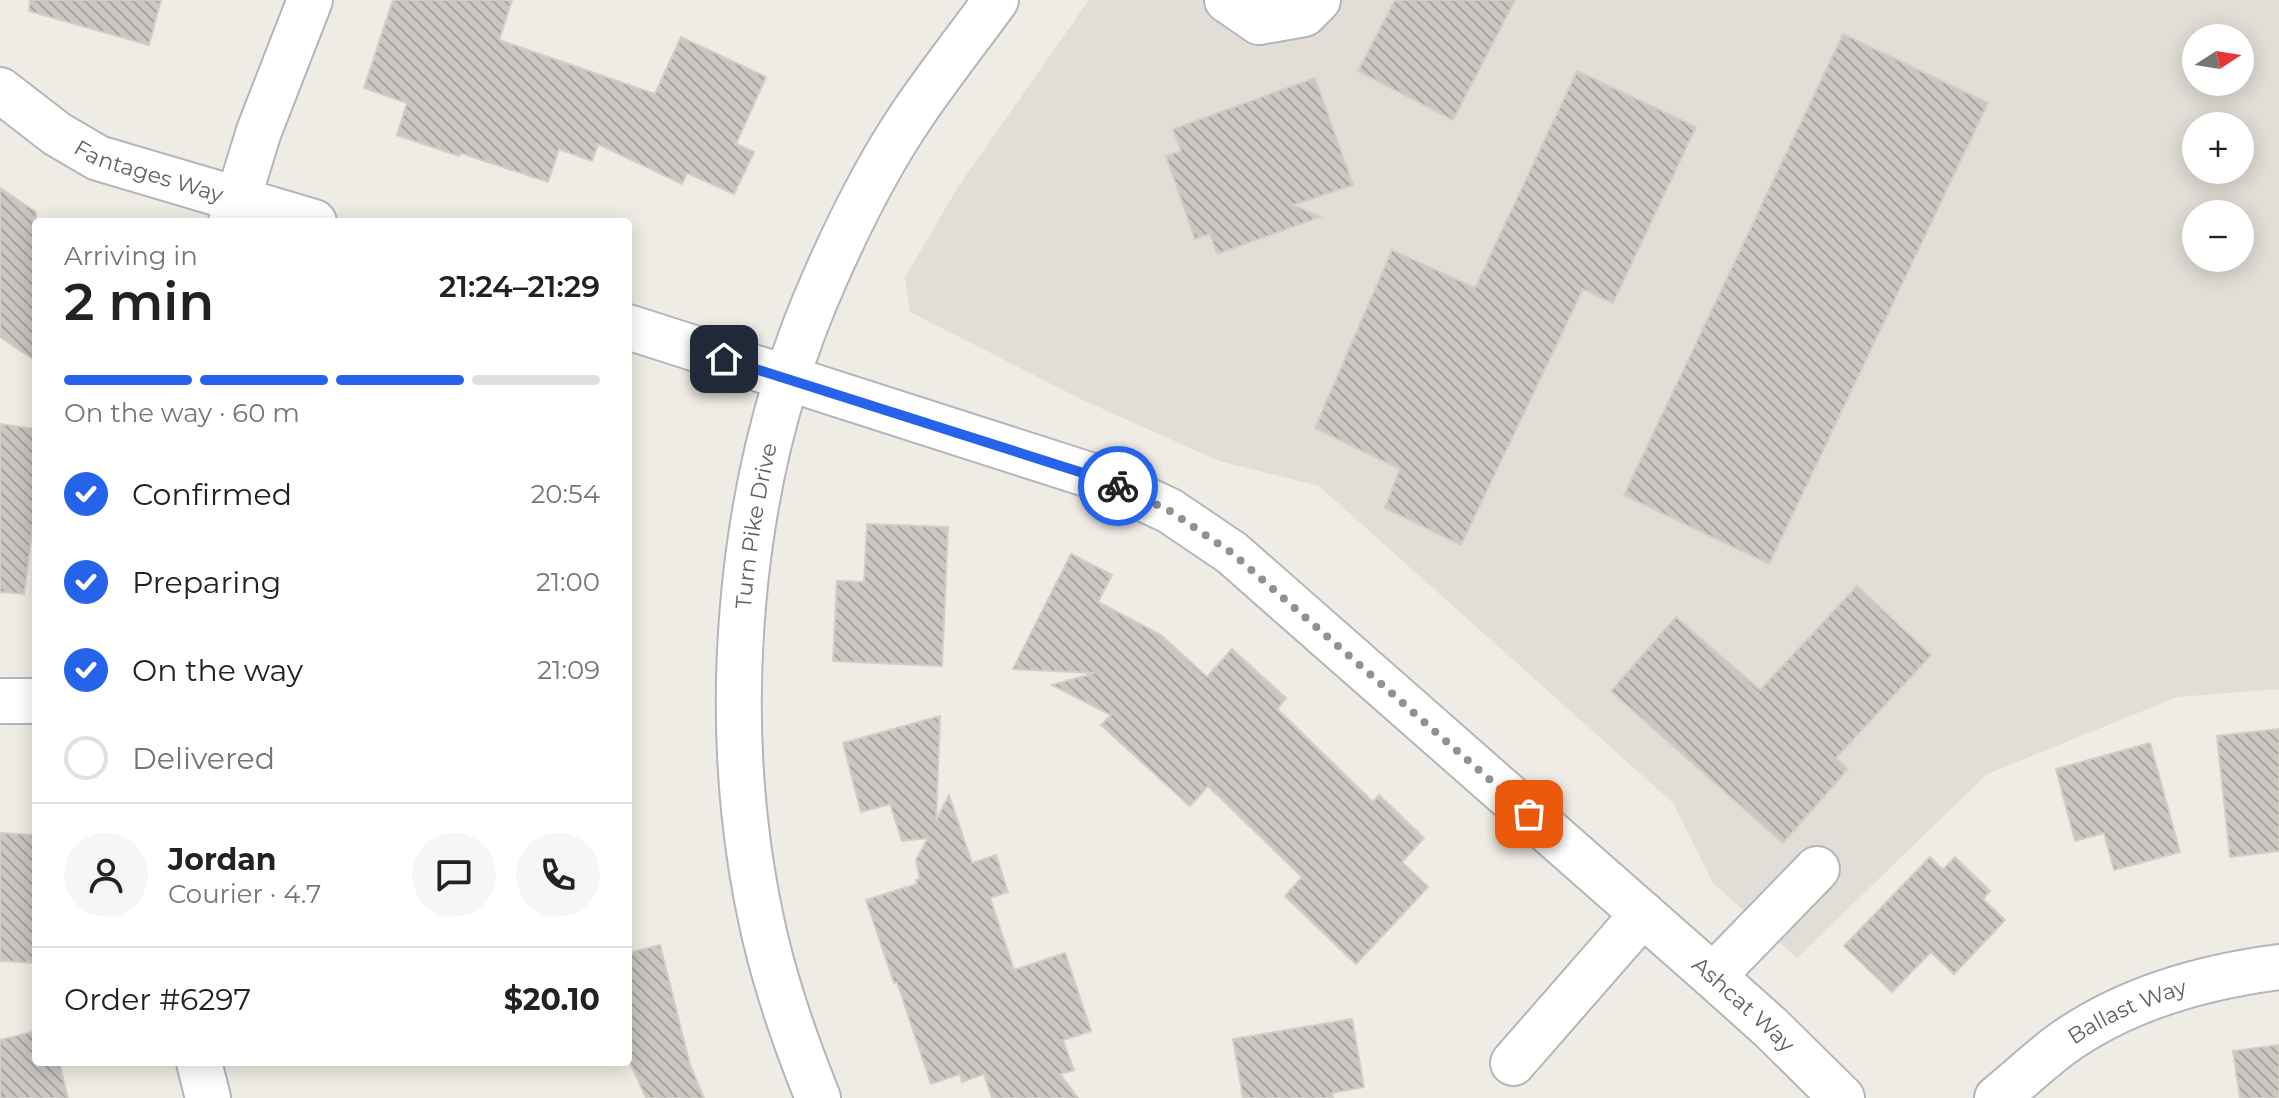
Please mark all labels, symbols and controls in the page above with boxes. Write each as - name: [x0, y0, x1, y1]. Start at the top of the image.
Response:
- north arrow: [2182, 24, 2254, 96]
- map controls: [2182, 24, 2254, 272]
- button: +: [2182, 112, 2254, 184]
- street label: Fantages Way: [69, 134, 227, 208]
- button: −: [2182, 200, 2254, 272]
- text: Arriving in: [64, 240, 198, 272]
- text: 21:24–21:29: [439, 268, 600, 305]
- text: 2 min: [64, 270, 214, 333]
- pin: [690, 325, 758, 393]
- icon: home: [702, 337, 746, 381]
- text: On the way · 60 m: [64, 397, 300, 429]
- street label: Turn Pike Drive: [730, 440, 783, 610]
- courier: [1078, 446, 1158, 526]
- icon: bike: [1096, 464, 1140, 508]
- icon: check: [64, 472, 108, 516]
- text: Confirmed: [132, 476, 292, 513]
- text: 20:54: [531, 478, 600, 510]
- icon: check: [64, 560, 108, 604]
- text: Preparing: [132, 564, 281, 601]
- text: 21:00: [536, 566, 600, 598]
- icon: check: [64, 648, 108, 692]
- text: On the way: [132, 652, 303, 689]
- text: 21:09: [537, 654, 600, 686]
- text: Delivered: [132, 740, 275, 777]
- pin: [1495, 780, 1563, 848]
- icon: bag: [1507, 792, 1551, 836]
- button: person: [64, 833, 148, 917]
- button: chat: [412, 833, 496, 917]
- button: phone: [516, 833, 600, 917]
- text: Jordan: [168, 841, 277, 878]
- text: Courier · 4.7: [168, 878, 321, 910]
- street label: Ashcat Way: [1687, 951, 1800, 1058]
- street label: Ballast Way: [2063, 973, 2190, 1050]
- text: Order #6297: [64, 981, 251, 1018]
- text: $20.10: [504, 981, 600, 1018]

